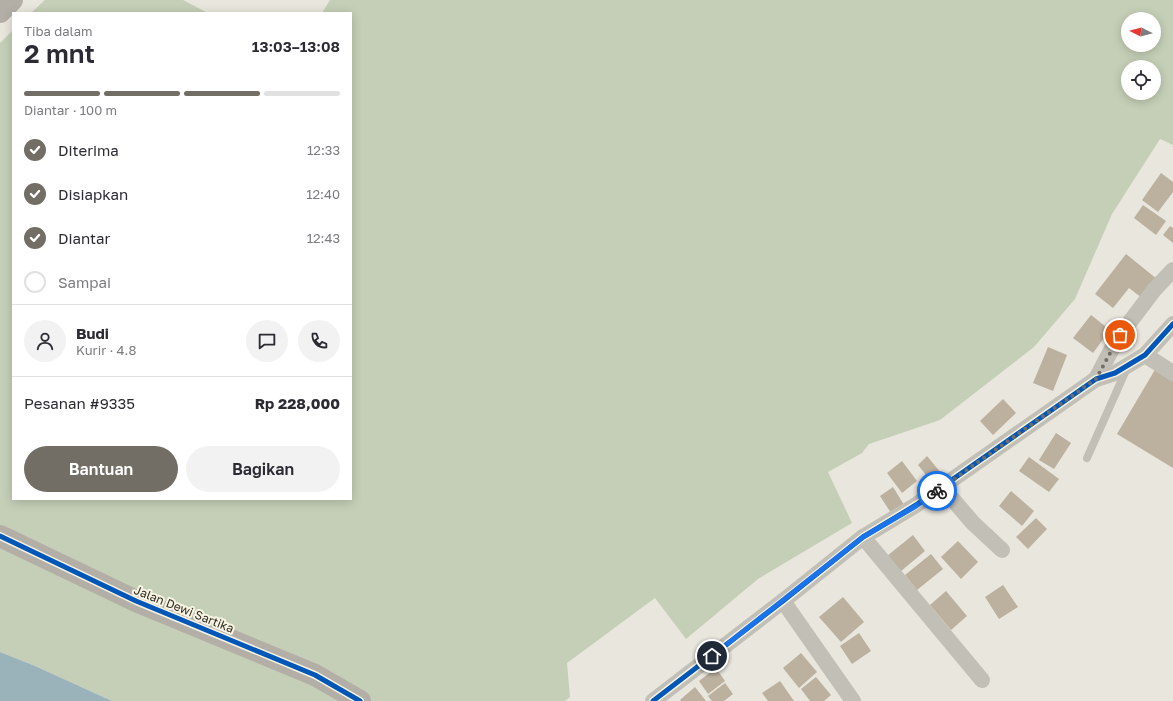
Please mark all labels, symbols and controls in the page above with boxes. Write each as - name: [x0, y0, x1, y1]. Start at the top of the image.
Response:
- north arrow: [1121, 12, 1161, 52]
- map controls: [1121, 12, 1161, 100]
- text: Tiba dalam: [24, 23, 92, 39]
- text: 13:03–13:08: [252, 37, 340, 55]
- text: 2 mnt: [24, 38, 95, 69]
- button: locate: [1121, 60, 1161, 100]
- text: Diantar · 100 m: [24, 102, 117, 118]
- icon: check: [24, 139, 46, 161]
- text: Diterima: [58, 141, 119, 159]
- text: 12:33: [307, 142, 340, 158]
- icon: check: [24, 183, 46, 205]
- text: Disiapkan: [58, 185, 128, 203]
- text: 12:40: [306, 186, 340, 202]
- icon: check: [24, 227, 46, 249]
- text: Diantar: [58, 229, 110, 247]
- text: 12:43: [307, 230, 340, 246]
- text: Sampai: [58, 273, 111, 291]
- pin: [1103, 318, 1137, 352]
- button: person: [24, 320, 66, 362]
- button: chat: [246, 320, 288, 362]
- button: phone: [298, 320, 340, 362]
- text: Budi: [76, 324, 109, 342]
- icon: bag: [1109, 324, 1131, 346]
- text: Kurir · 4.8: [76, 342, 136, 358]
- text: Pesanan #9335: [24, 394, 135, 412]
- text: Rp 228,000: [255, 394, 340, 412]
- button: Bantuan: [24, 446, 178, 492]
- button: Bagikan: [186, 446, 340, 492]
- courier: [917, 471, 957, 511]
- icon: bike: [926, 480, 948, 502]
- street label: Jalan Dewi Sartika: [132, 582, 236, 636]
- pin: [695, 639, 729, 673]
- icon: home: [701, 645, 723, 667]

